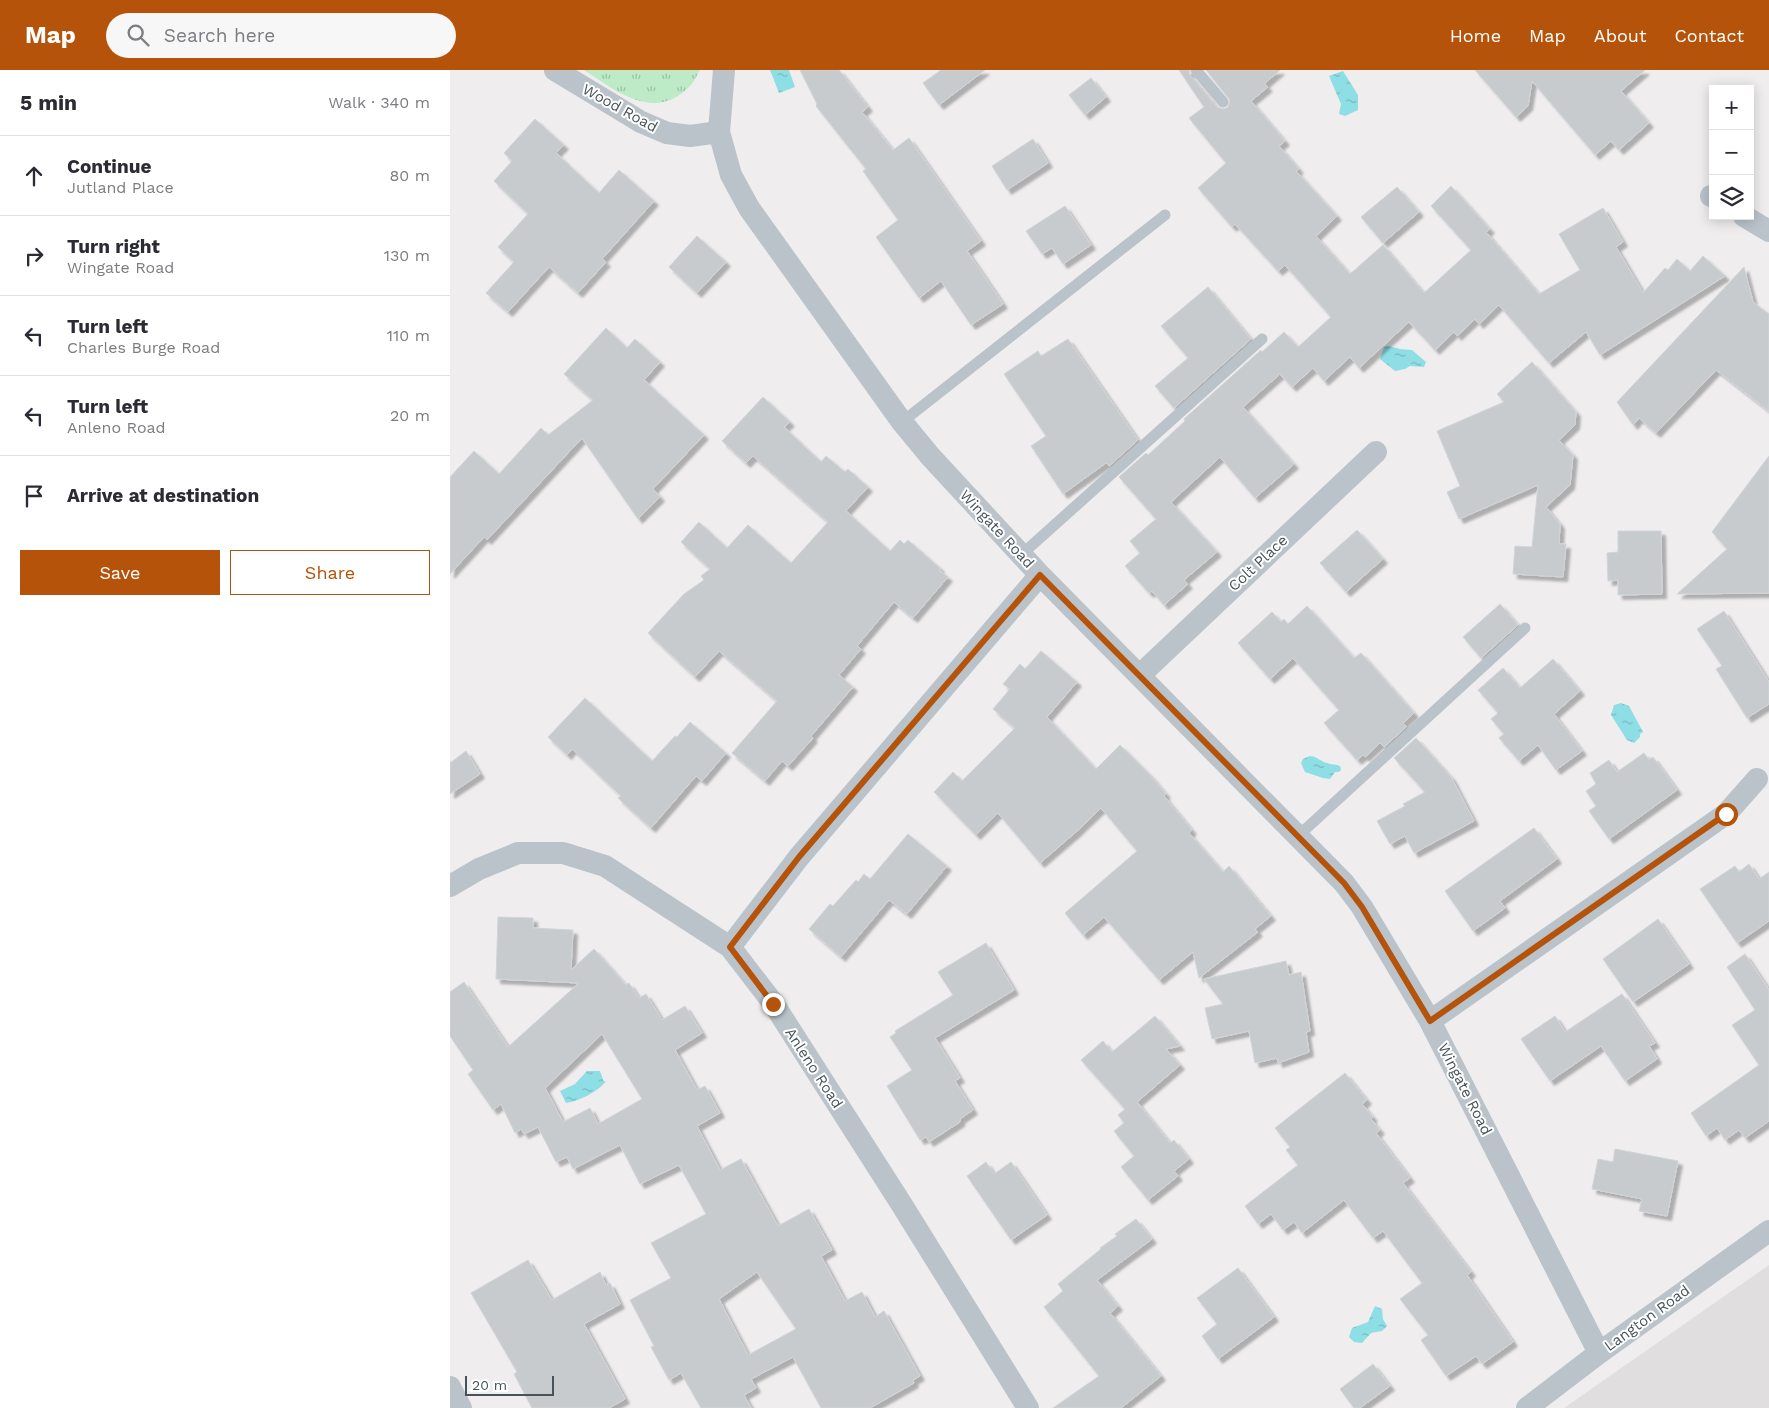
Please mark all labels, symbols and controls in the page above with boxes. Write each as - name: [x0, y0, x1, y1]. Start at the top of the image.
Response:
- search box: [106, 13, 456, 58]
- text: Map: [25, 21, 76, 49]
- icon: search: [124, 21, 152, 49]
- text: Search here: [164, 24, 275, 47]
- text: Home: [1450, 25, 1501, 46]
- text: Map: [1529, 25, 1566, 46]
- text: About: [1594, 25, 1646, 46]
- text: Contact: [1674, 25, 1744, 46]
- street label: Wood Road: [579, 80, 661, 136]
- map controls: [1709, 85, 1754, 220]
- button: +: [1709, 85, 1754, 130]
- text: 5 min: [20, 90, 77, 115]
- text: Walk · 340 m: [328, 93, 430, 112]
- button: −: [1709, 130, 1754, 175]
- text: Continue: [67, 155, 151, 178]
- icon: ahead: [20, 162, 48, 190]
- text: 80 m: [389, 166, 430, 185]
- button: layers: [1709, 175, 1754, 220]
- text: Jutland Place: [67, 178, 174, 197]
- text: Turn right: [67, 235, 160, 258]
- icon: right: [20, 242, 48, 270]
- text: 130 m: [384, 246, 430, 265]
- text: Wingate Road: [67, 258, 174, 277]
- text: Turn left: [67, 315, 148, 338]
- icon: left: [20, 322, 48, 350]
- text: 110 m: [387, 326, 430, 345]
- text: Charles Burge Road: [67, 338, 220, 357]
- text: Turn left: [67, 395, 148, 418]
- icon: left: [20, 402, 48, 430]
- text: 20 m: [390, 406, 430, 425]
- text: Anleno Road: [67, 418, 166, 437]
- icon: arrive: [20, 482, 48, 510]
- text: Arrive at destination: [67, 484, 259, 507]
- street label: Wingate Road: [956, 486, 1038, 572]
- street label: Colt Place: [1225, 531, 1291, 595]
- button: Save: [20, 550, 220, 595]
- button: Share: [230, 550, 430, 595]
- route start: [1715, 803, 1738, 826]
- route end: [762, 993, 785, 1016]
- street label: Anleno Road: [781, 1024, 847, 1112]
- street label: Wingate Road: [1434, 1040, 1496, 1138]
- street label: Langton Road: [1601, 1281, 1693, 1355]
- scale bar: [465, 1373, 554, 1396]
- text: 20 m: [472, 1377, 507, 1393]

